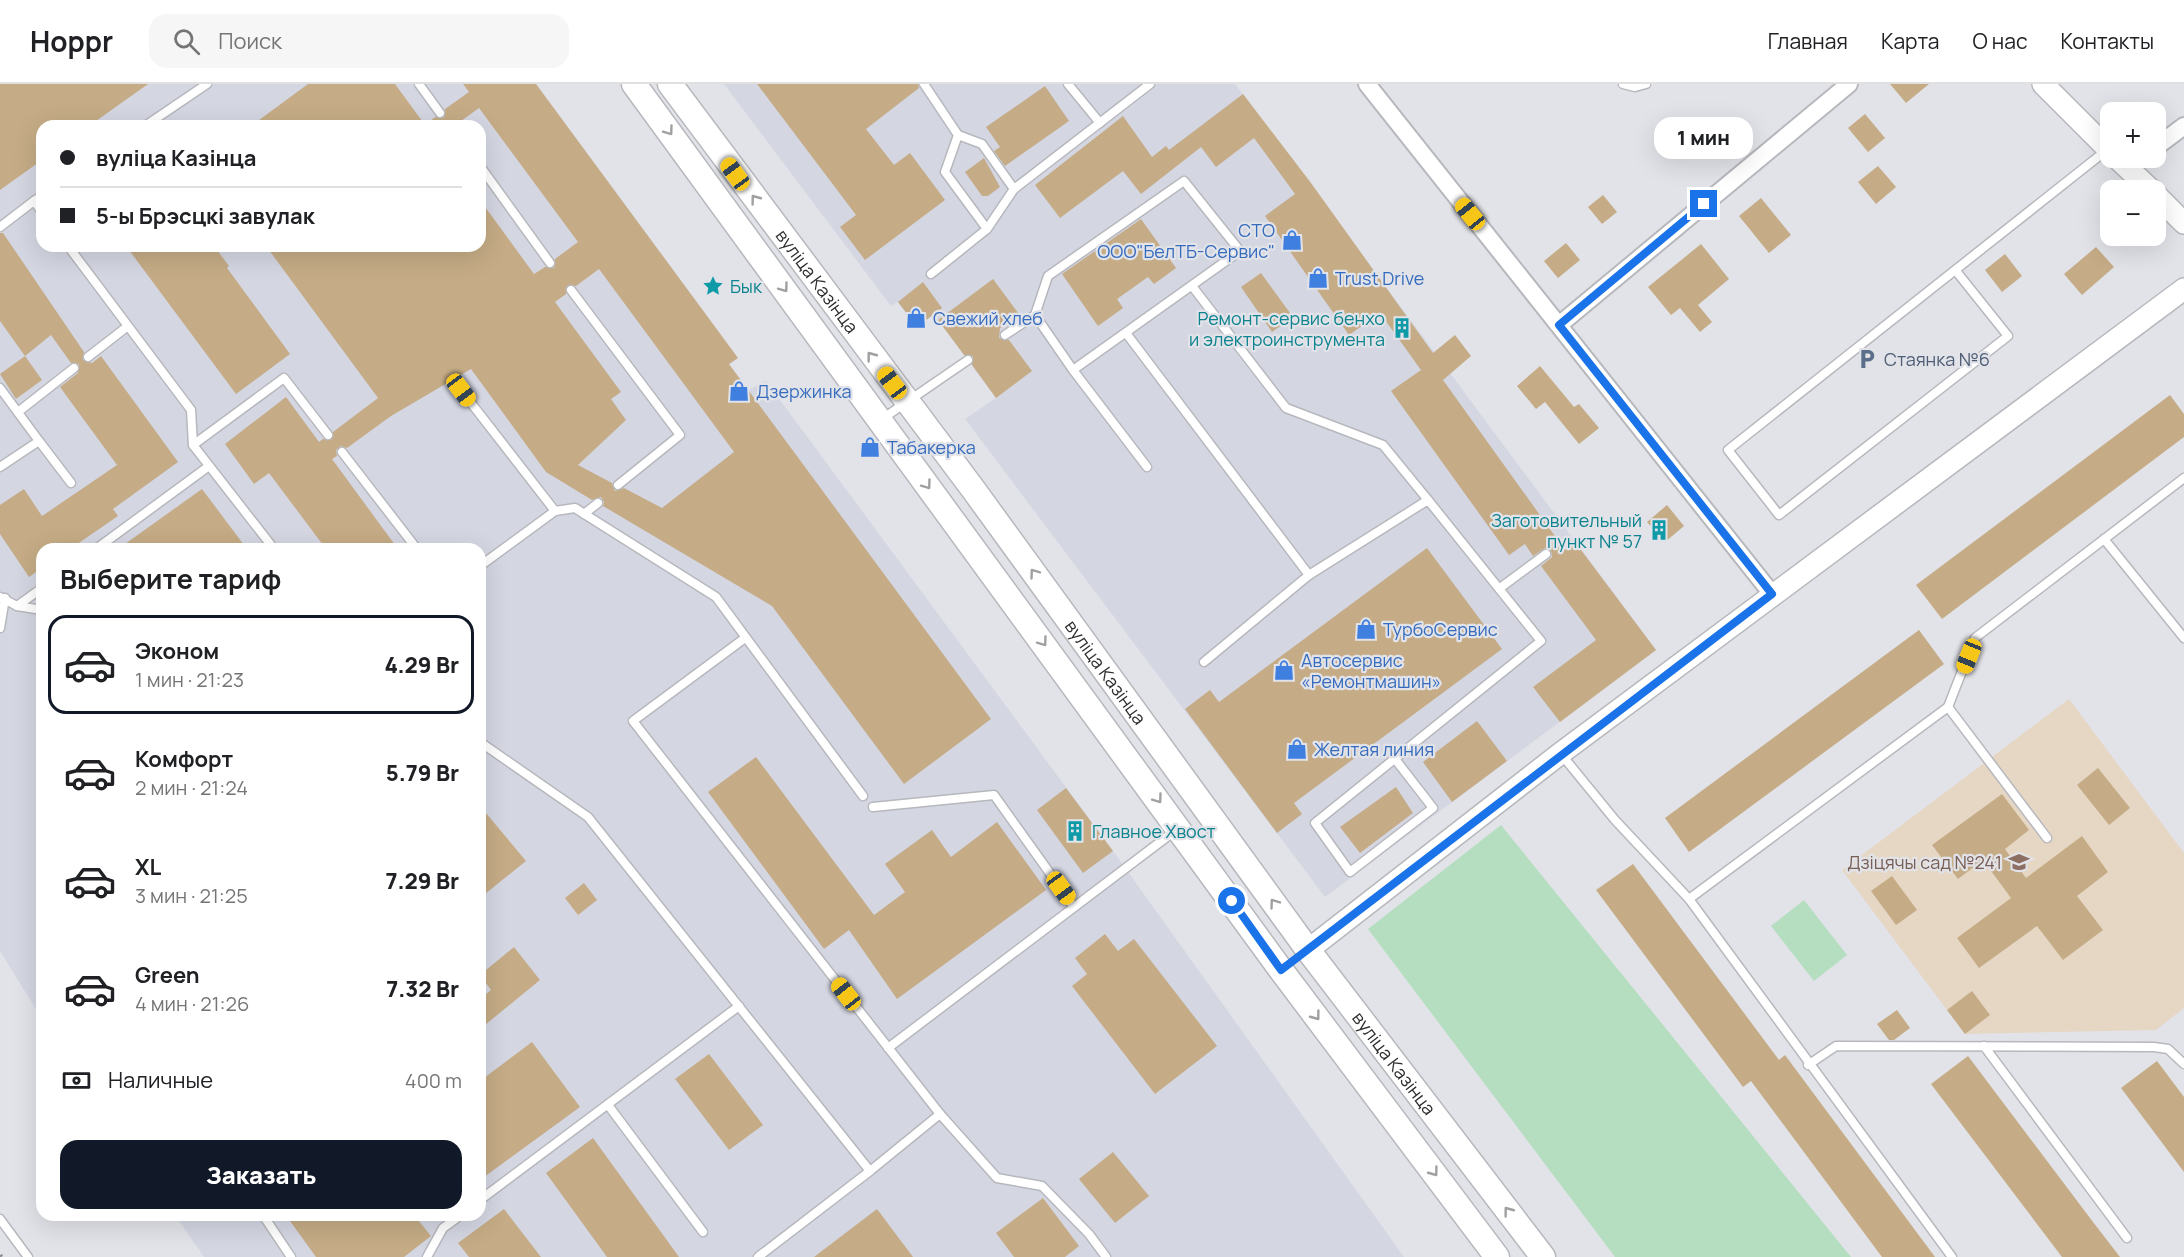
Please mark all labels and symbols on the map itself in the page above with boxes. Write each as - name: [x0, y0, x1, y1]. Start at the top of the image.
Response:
- callout: 1 мин: [1654, 117, 1754, 159]
- one-way arrow: [662, 125, 673, 136]
- car: [717, 154, 753, 194]
- route end: [1690, 190, 1717, 217]
- car: [1452, 194, 1488, 234]
- one-way arrow: [751, 195, 762, 206]
- place label: СТО ООО"БелТБ-Сервис": [1097, 218, 1275, 263]
- street label: вуліца Казінца: [771, 224, 864, 338]
- shop icon: СТО ООО"БелТБ-Сервис": [1280, 228, 1304, 252]
- shop icon: Trust Drive: [1306, 266, 1330, 290]
- place label: Trust Drive: [1335, 266, 1424, 290]
- place icon: Бык: [701, 274, 725, 298]
- place label: Бык: [730, 274, 763, 298]
- one-way arrow: [777, 282, 788, 293]
- shop icon: Свежий хлеб: [904, 306, 928, 330]
- place label: Свежий хлеб: [933, 306, 1043, 330]
- place label: Ремонт-сервис бенхо и электроинструмента: [1189, 306, 1385, 351]
- building icon: Ремонт-сервис бенхо и электроинструмента: [1390, 316, 1414, 340]
- parking icon: Стаянка №6: [1855, 347, 1879, 371]
- place label: Стаянка №6: [1884, 347, 1990, 371]
- one-way arrow: [868, 351, 879, 362]
- car: [874, 363, 910, 403]
- car: [443, 370, 479, 410]
- shop icon: Дзержинка: [727, 379, 751, 403]
- place label: Дзержинка: [756, 379, 852, 403]
- shop icon: Табакерка: [858, 435, 882, 459]
- place label: Табакерка: [887, 435, 976, 459]
- one-way arrow: [920, 478, 931, 489]
- place label: Заготовительный пункт № 57: [1491, 508, 1642, 553]
- building icon: Заготовительный пункт № 57: [1647, 518, 1671, 542]
- one-way arrow: [1030, 568, 1041, 579]
- street label: вуліца Казінца: [1060, 615, 1152, 729]
- shop icon: ТурбоСервис: [1354, 617, 1378, 641]
- place label: ТурбоСервис: [1383, 617, 1498, 641]
- one-way arrow: [1036, 635, 1047, 646]
- car: [1954, 636, 1984, 676]
- place label: Автосервис «Ремонтмашин»: [1301, 648, 1441, 693]
- shop icon: Автосервис «Ремонтмашин»: [1272, 658, 1296, 682]
- shop icon: Желтая линия: [1285, 737, 1309, 761]
- place label: Желтая линия: [1314, 737, 1434, 761]
- one-way arrow: [1151, 793, 1162, 804]
- building icon: Главное Хвост: [1063, 819, 1087, 843]
- place label: Главное Хвост: [1092, 819, 1216, 843]
- place label: Дзіцячы сад №241: [1847, 850, 2002, 874]
- school or university icon: Дзіцячы сад №241: [2007, 850, 2031, 874]
- car: [1043, 868, 1079, 908]
- route start: [1218, 887, 1245, 914]
- one-way arrow: [1270, 899, 1281, 910]
- car: [828, 974, 864, 1014]
- street label: вуліца Казінца: [1347, 1007, 1442, 1119]
- one-way arrow: [1309, 1010, 1320, 1021]
- one-way arrow: [1426, 1166, 1437, 1177]
- one-way arrow: [1504, 1206, 1515, 1217]

